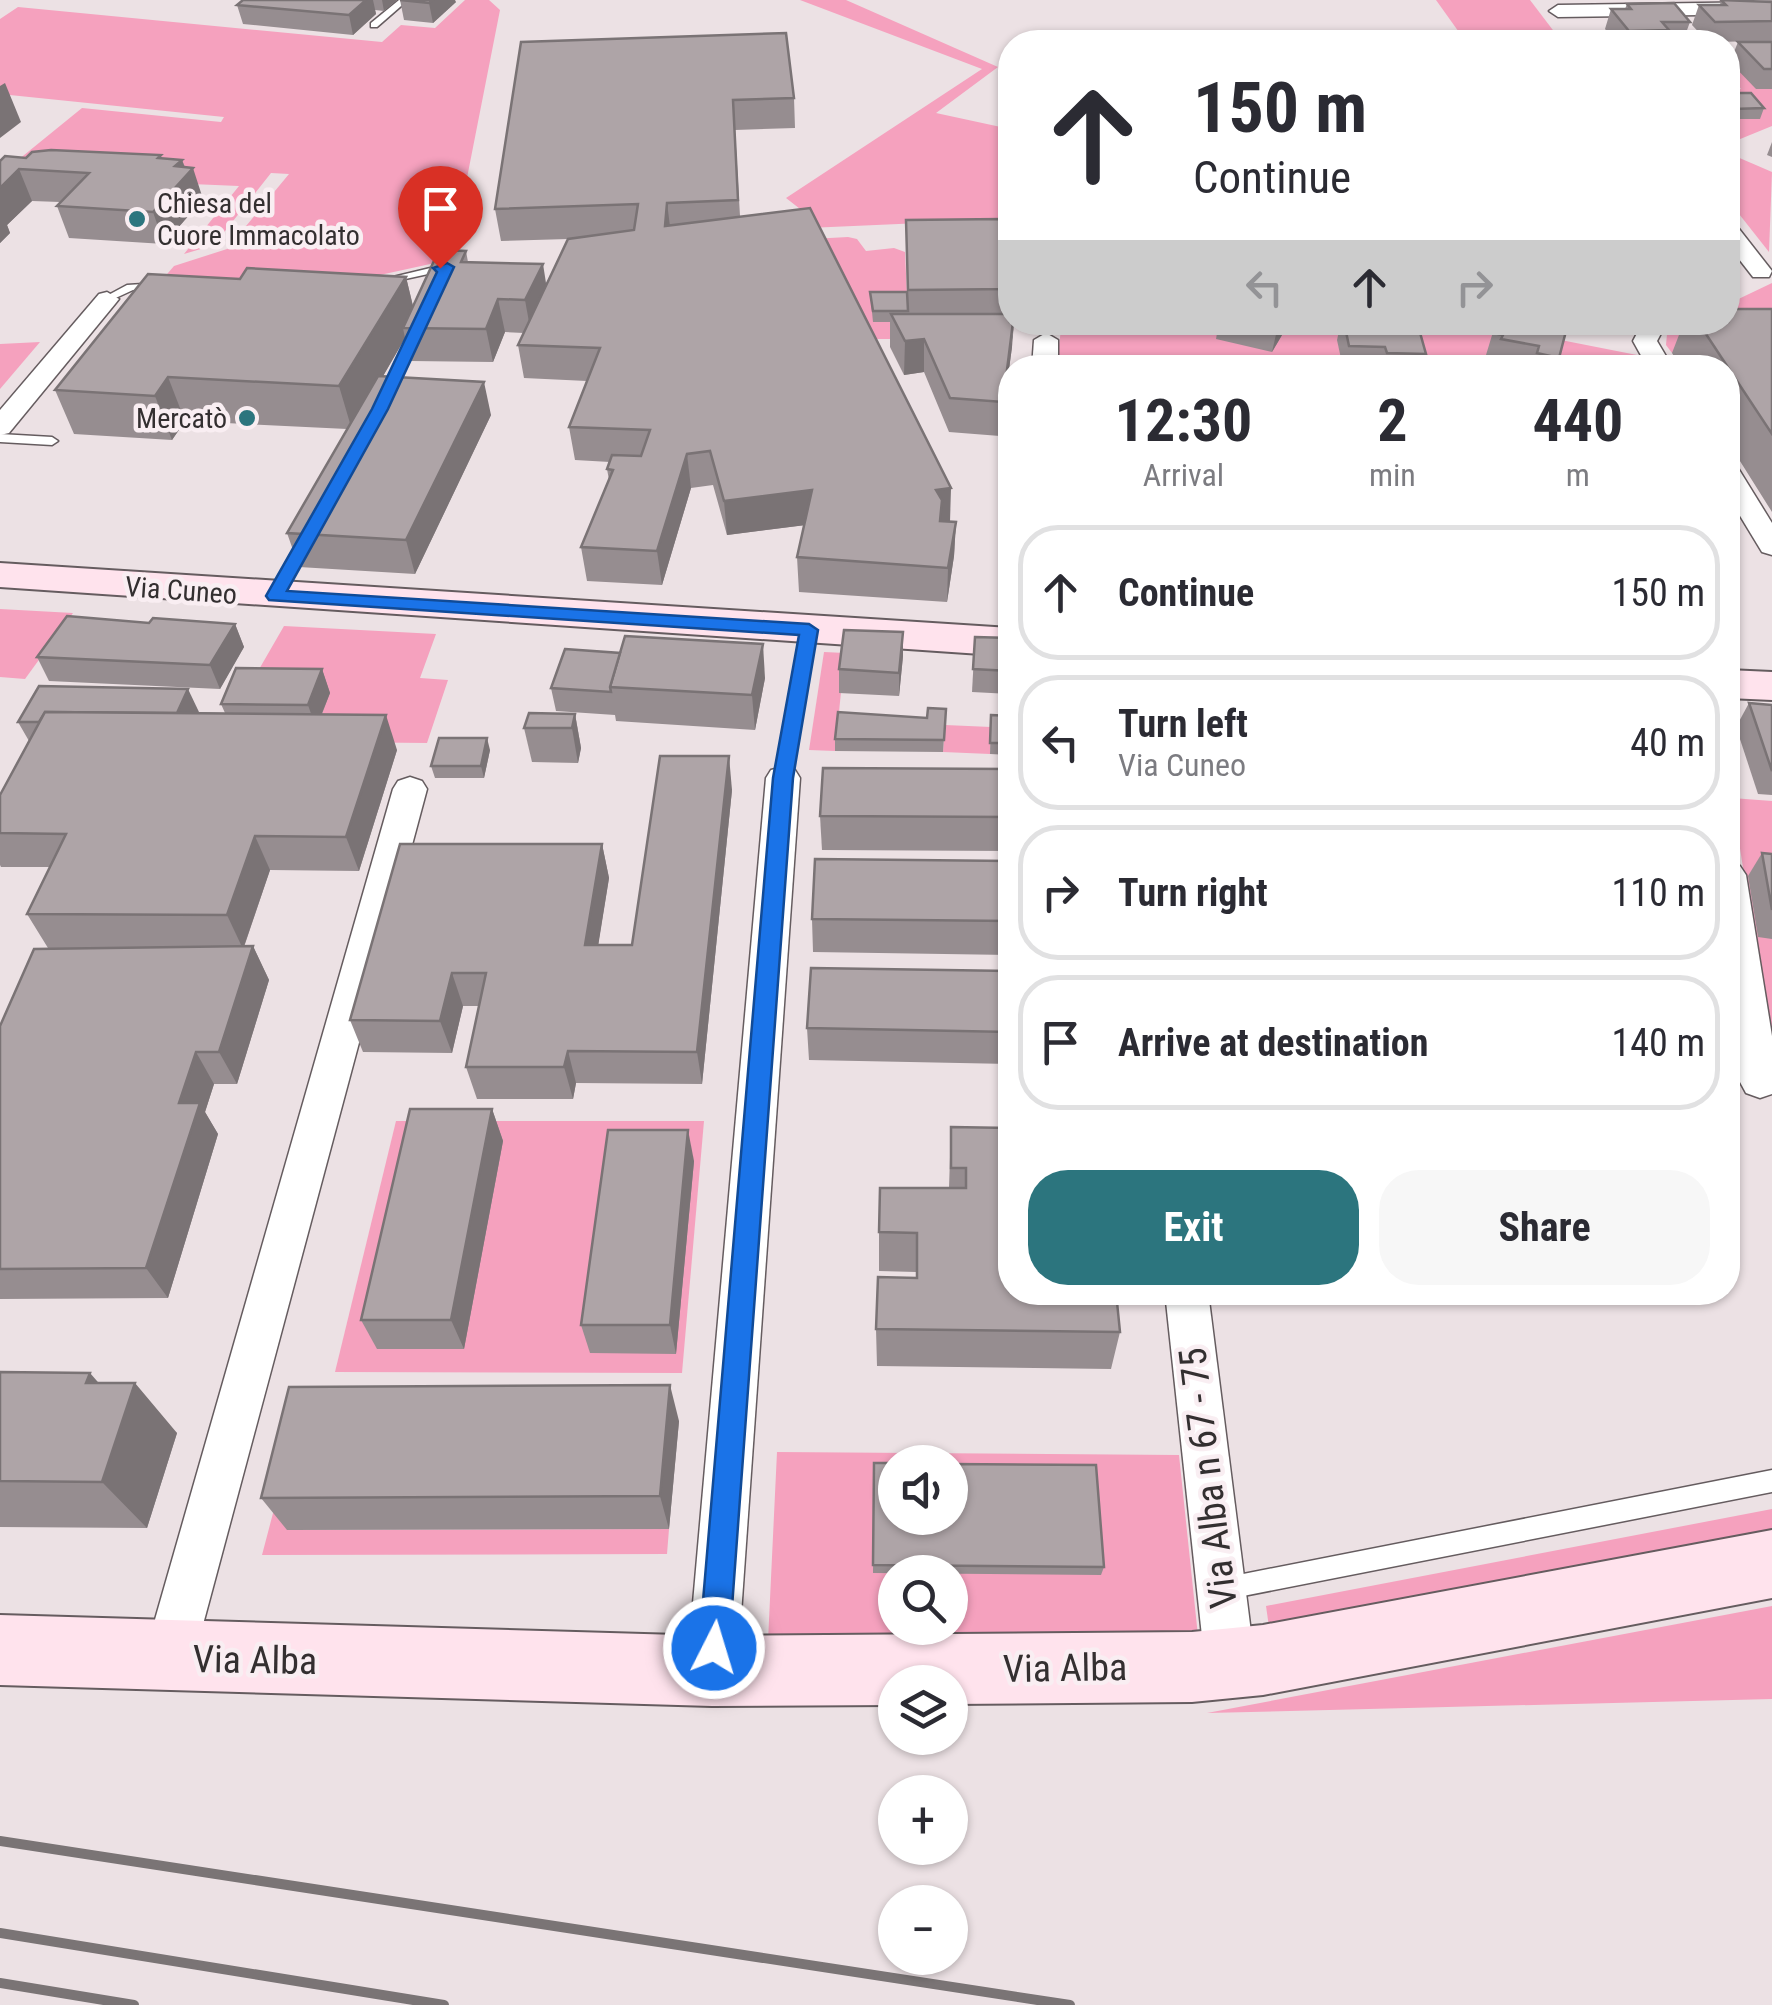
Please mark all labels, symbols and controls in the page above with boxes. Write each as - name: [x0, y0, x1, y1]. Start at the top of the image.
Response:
- text: 150 m: [1193, 67, 1367, 149]
- icon: ahead: [1028, 70, 1158, 200]
- text: Continue: [1193, 151, 1351, 204]
- pin: [398, 166, 483, 269]
- icon: arrive: [413, 181, 468, 236]
- place label: Chiesa del Cuore Immacolato: [157, 187, 360, 252]
- marker: Chiesa del Cuore Immacolato: [126, 208, 148, 230]
- icon: left: [1237, 260, 1292, 315]
- icon: ahead: [1342, 260, 1397, 315]
- icon: right: [1447, 260, 1502, 315]
- text: 12:30: [1115, 385, 1252, 456]
- text: 2: [1377, 385, 1408, 456]
- text: 440: [1532, 385, 1623, 456]
- place label: Mercatò: [136, 402, 227, 435]
- marker: Mercatò: [236, 407, 258, 429]
- text: Arrival: [1143, 456, 1224, 494]
- text: min: [1369, 456, 1416, 494]
- text: m: [1566, 456, 1590, 494]
- icon: ahead: [1033, 565, 1088, 620]
- street label: Via Cuneo: [124, 570, 238, 611]
- text: Continue: [1118, 571, 1254, 615]
- text: 150 m: [1611, 571, 1705, 615]
- text: Turn left: [1118, 702, 1248, 746]
- icon: left: [1033, 715, 1088, 770]
- text: 40 m: [1630, 721, 1705, 765]
- text: Via Cuneo: [1118, 746, 1246, 784]
- icon: right: [1033, 865, 1088, 920]
- text: Turn right: [1118, 871, 1268, 915]
- text: 110 m: [1611, 871, 1705, 915]
- icon: arrive: [1033, 1015, 1088, 1070]
- text: Arrive at destination: [1118, 1021, 1428, 1065]
- text: 140 m: [1611, 1021, 1705, 1065]
- button: Exit: [1028, 1170, 1359, 1285]
- button: Share: [1379, 1170, 1710, 1285]
- street label: Via Alba n 67 - 75: [1170, 1345, 1246, 1611]
- map controls: [878, 1445, 968, 1975]
- button: sound: [878, 1445, 968, 1535]
- button: search: [878, 1555, 968, 1645]
- position arrow: [662, 1596, 766, 1700]
- street label: Via Alba: [192, 1637, 318, 1683]
- street label: Via Alba: [1002, 1645, 1128, 1691]
- button: layers: [878, 1665, 968, 1755]
- button: +: [878, 1775, 968, 1865]
- button: −: [878, 1885, 968, 1975]

